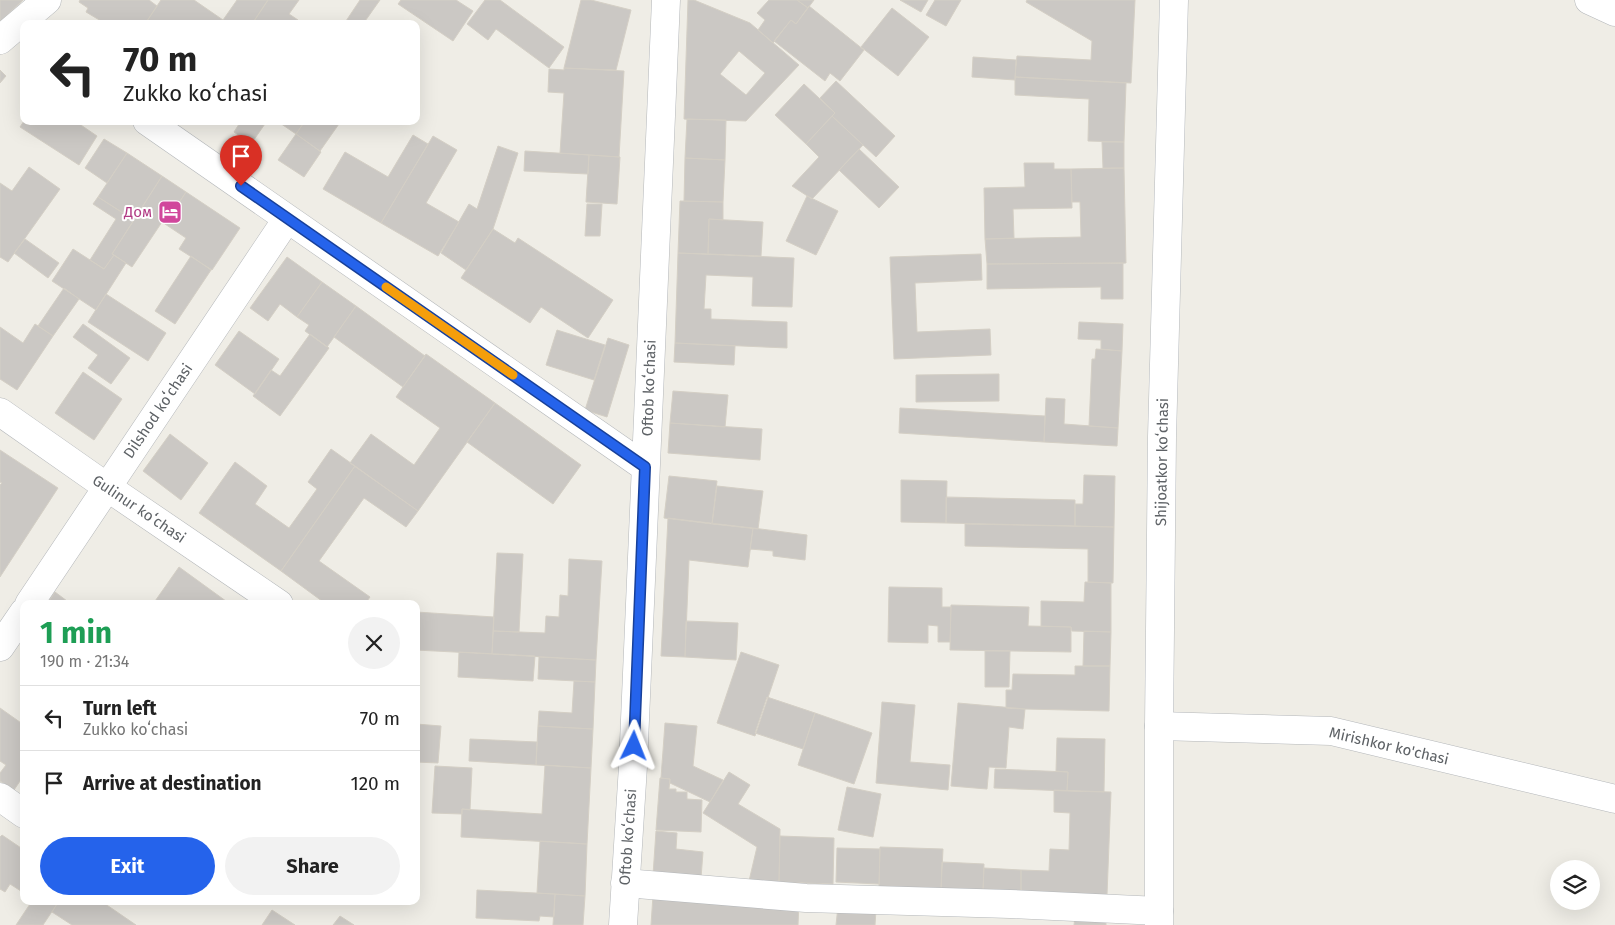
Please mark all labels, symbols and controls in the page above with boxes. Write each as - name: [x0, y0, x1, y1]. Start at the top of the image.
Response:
- text: 70 m: [123, 38, 197, 80]
- icon: left: [40, 40, 105, 105]
- text: Zukko koʻchasi: [123, 80, 268, 107]
- pin: [220, 135, 262, 186]
- icon: arrive: [227, 142, 255, 170]
- hotel icon: Дом: [157, 199, 183, 225]
- place label: Дом: [123, 203, 152, 221]
- street label: Oftob koʻchasi: [638, 339, 660, 437]
- street label: Dilshod koʻchasi: [120, 360, 196, 462]
- street label: Shijoatkor koʻchasi: [1152, 398, 1172, 526]
- street label: Gulinur koʻchasi: [89, 471, 189, 547]
- text: 1 min: [40, 615, 112, 651]
- button: close: [348, 617, 400, 669]
- text: 190 m · 21:34: [40, 652, 129, 671]
- text: Turn left: [83, 697, 157, 720]
- icon: left: [40, 704, 68, 732]
- text: 70 m: [360, 707, 400, 730]
- position arrow: [607, 719, 659, 771]
- text: Zukko koʻchasi: [83, 720, 188, 739]
- street label: Mirishkor ko'chasi: [1327, 723, 1451, 769]
- icon: arrive: [40, 769, 68, 797]
- text: Arrive at destination: [83, 772, 262, 795]
- text: 120 m: [350, 772, 400, 795]
- street label: Oftob koʻchasi: [616, 788, 640, 886]
- button: Exit: [40, 837, 215, 895]
- button: Share: [225, 837, 400, 895]
- map controls: [1550, 860, 1600, 910]
- button: layers: [1550, 860, 1600, 910]

